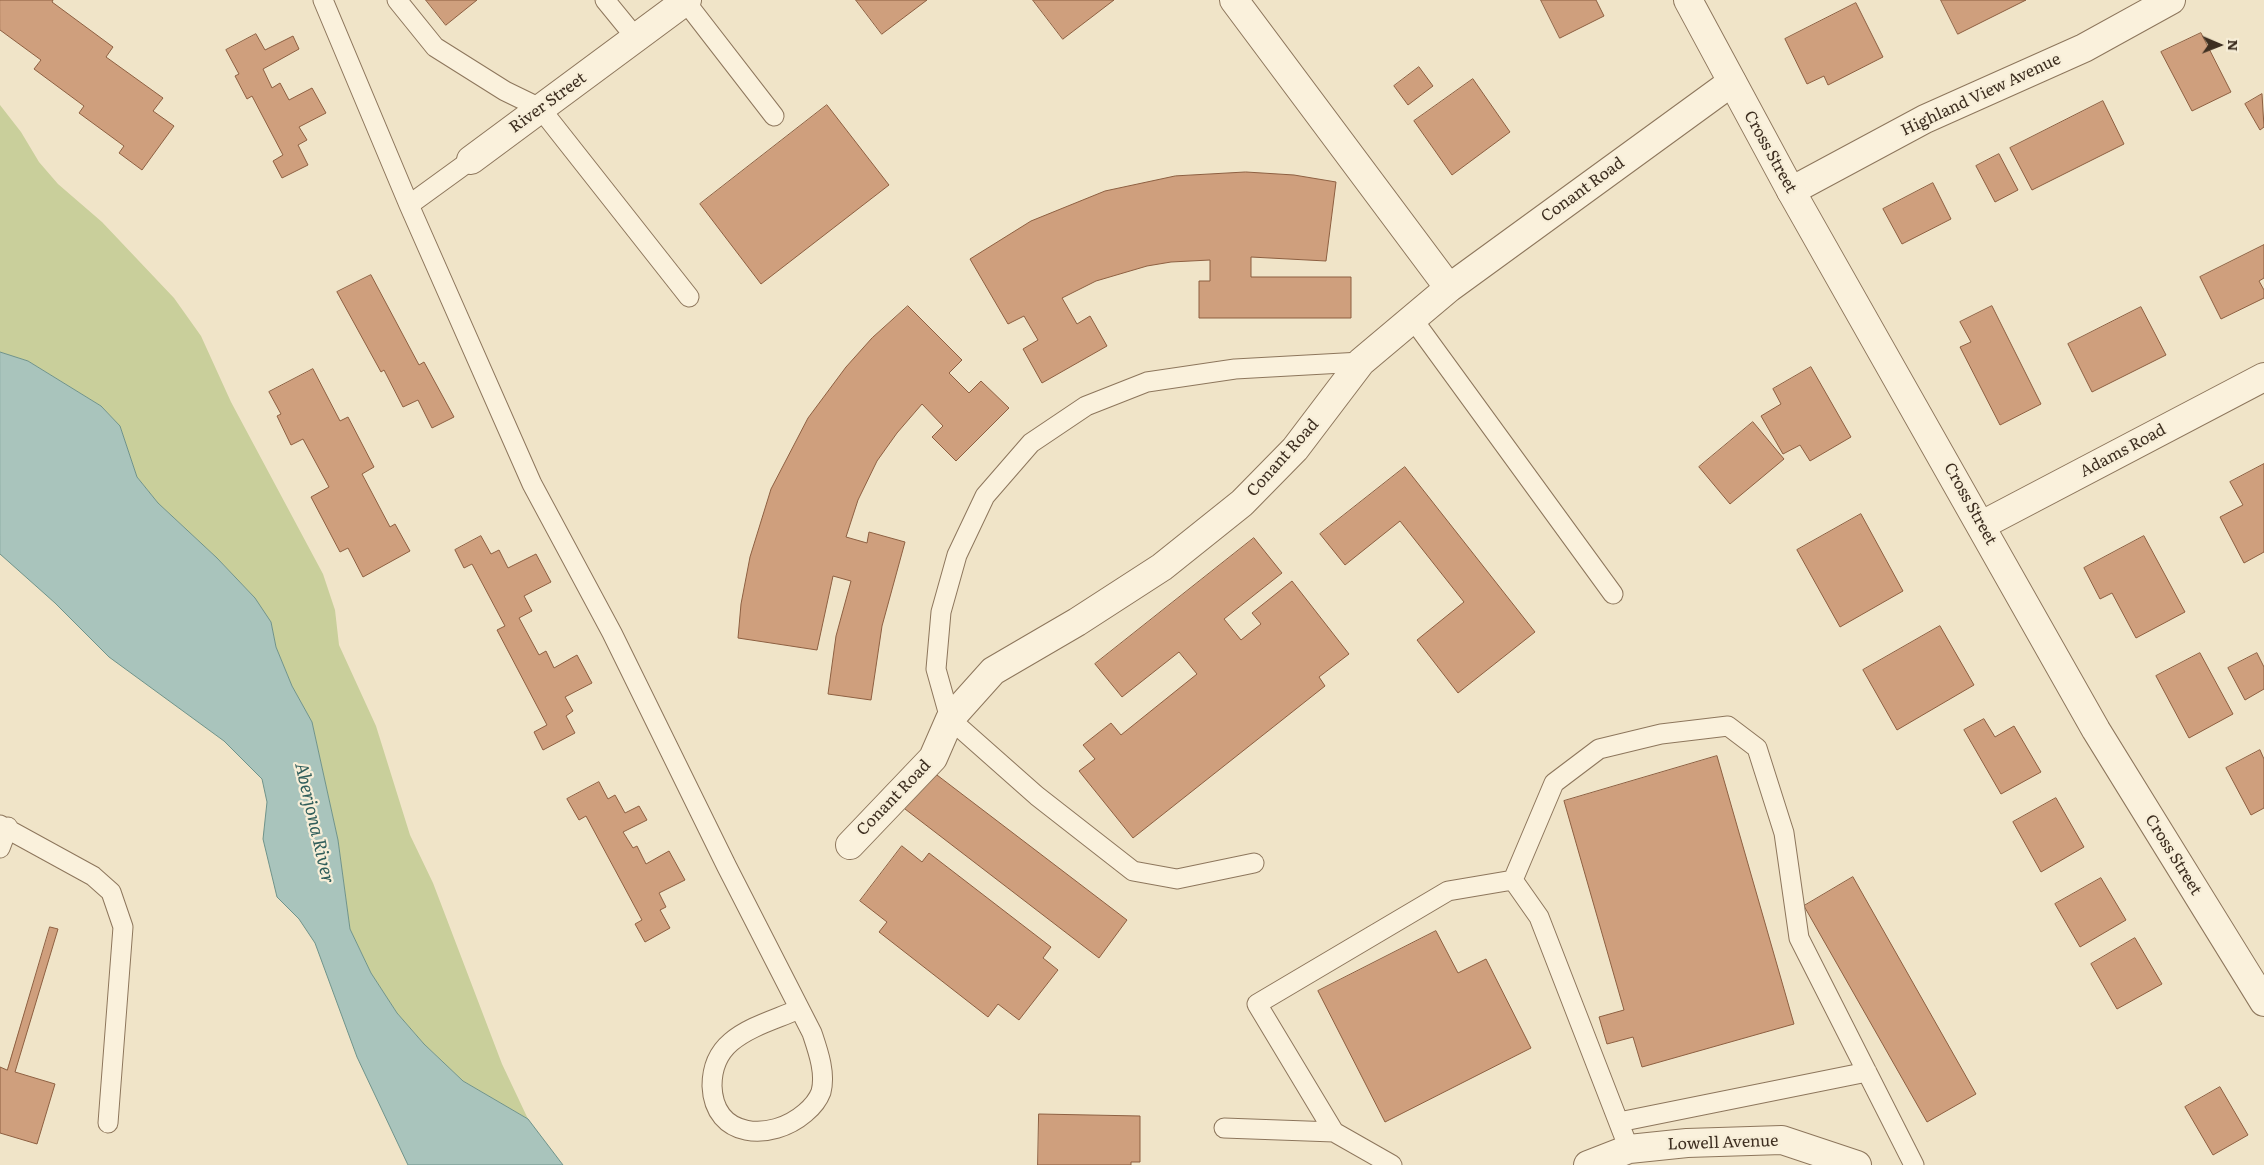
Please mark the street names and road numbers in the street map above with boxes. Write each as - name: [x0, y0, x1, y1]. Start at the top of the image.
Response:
- street label: Highland View Avenue: [1898, 50, 2064, 140]
- street label: River Street: [506, 69, 590, 137]
- street label: Cross Street: [1740, 107, 1800, 197]
- street label: Conant Road: [1538, 153, 1628, 227]
- street label: Conant Road: [1243, 415, 1323, 501]
- street label: Adams Road: [2077, 420, 2169, 482]
- street label: Cross Street: [1940, 459, 2000, 549]
- street label: Conant Road: [853, 756, 935, 840]
- street label: Cross Street: [2141, 811, 2205, 899]
- street label: Lowell Avenue: [1667, 1131, 1779, 1155]

